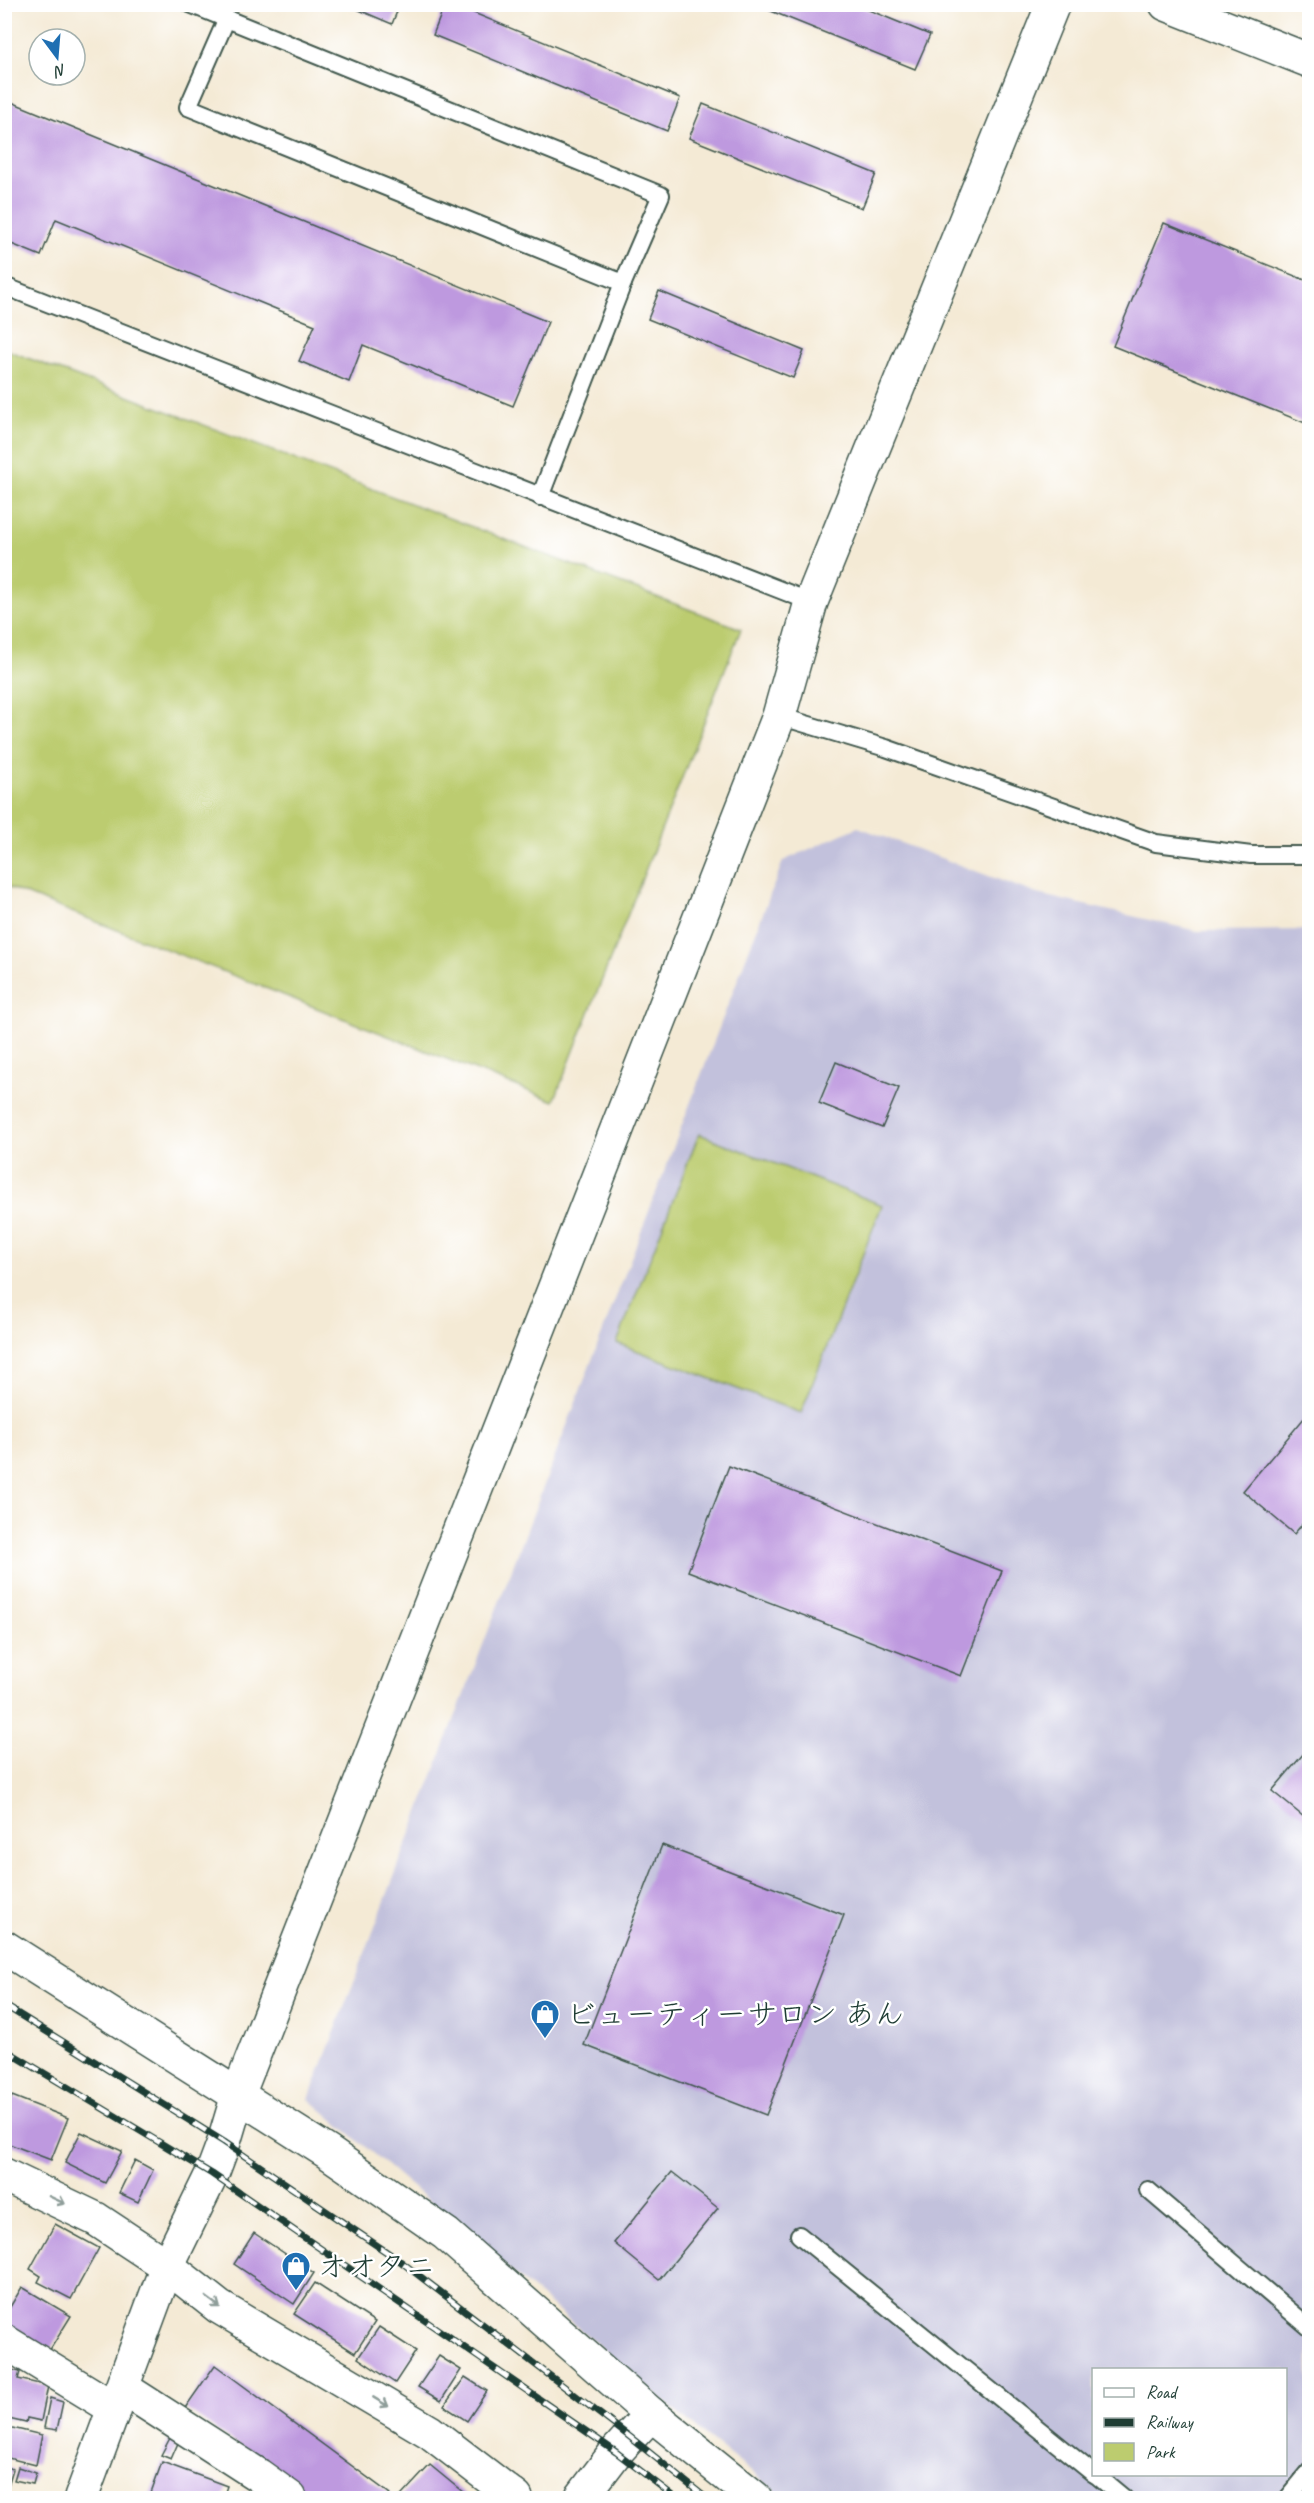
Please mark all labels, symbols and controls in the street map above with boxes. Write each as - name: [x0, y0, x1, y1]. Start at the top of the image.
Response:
- north arrow: [27, 27, 87, 87]
- text: N: [50, 59, 68, 82]
- place label: ビューティーサロン あん: [566, 1995, 904, 2033]
- shop icon: ビューティーサロン あん: [529, 1998, 561, 2040]
- one-way arrow: [48, 2195, 66, 2207]
- place label: オオタニ: [317, 2247, 435, 2285]
- shop icon: オオタニ: [280, 2250, 312, 2292]
- one-way arrow: [205, 2296, 221, 2308]
- legend: [1092, 2368, 1287, 2476]
- text: Road: [1146, 2381, 1179, 2403]
- one-way arrow: [371, 2397, 389, 2408]
- text: Railway: [1146, 2411, 1194, 2433]
- text: Park: [1146, 2441, 1176, 2463]

